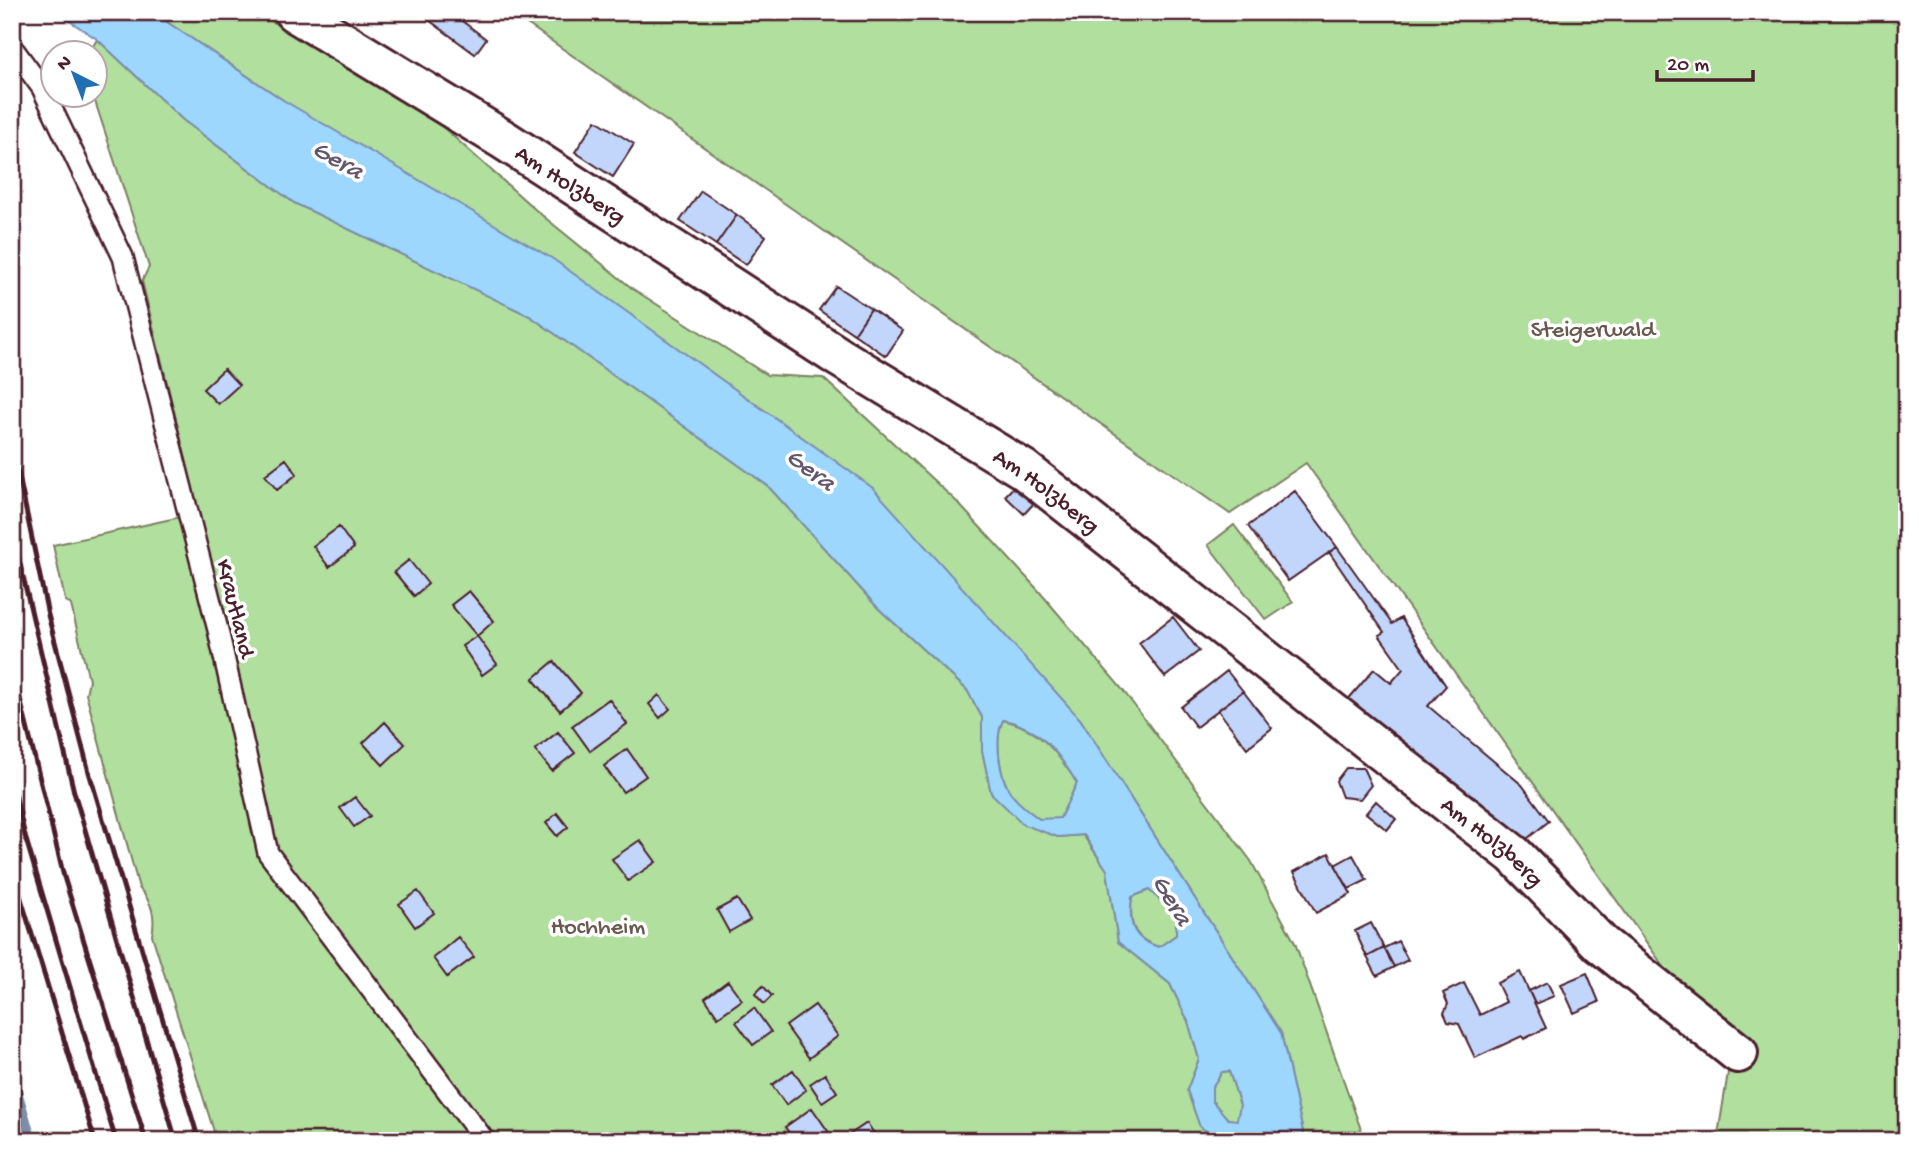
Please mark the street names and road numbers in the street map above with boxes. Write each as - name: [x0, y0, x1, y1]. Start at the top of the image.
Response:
- street label: Am Holzberg: [508, 140, 630, 233]
- street label: Am Holzberg: [987, 443, 1104, 542]
- street label: Krautland: [207, 557, 260, 663]
- street label: Am Holzberg: [1434, 792, 1548, 895]

